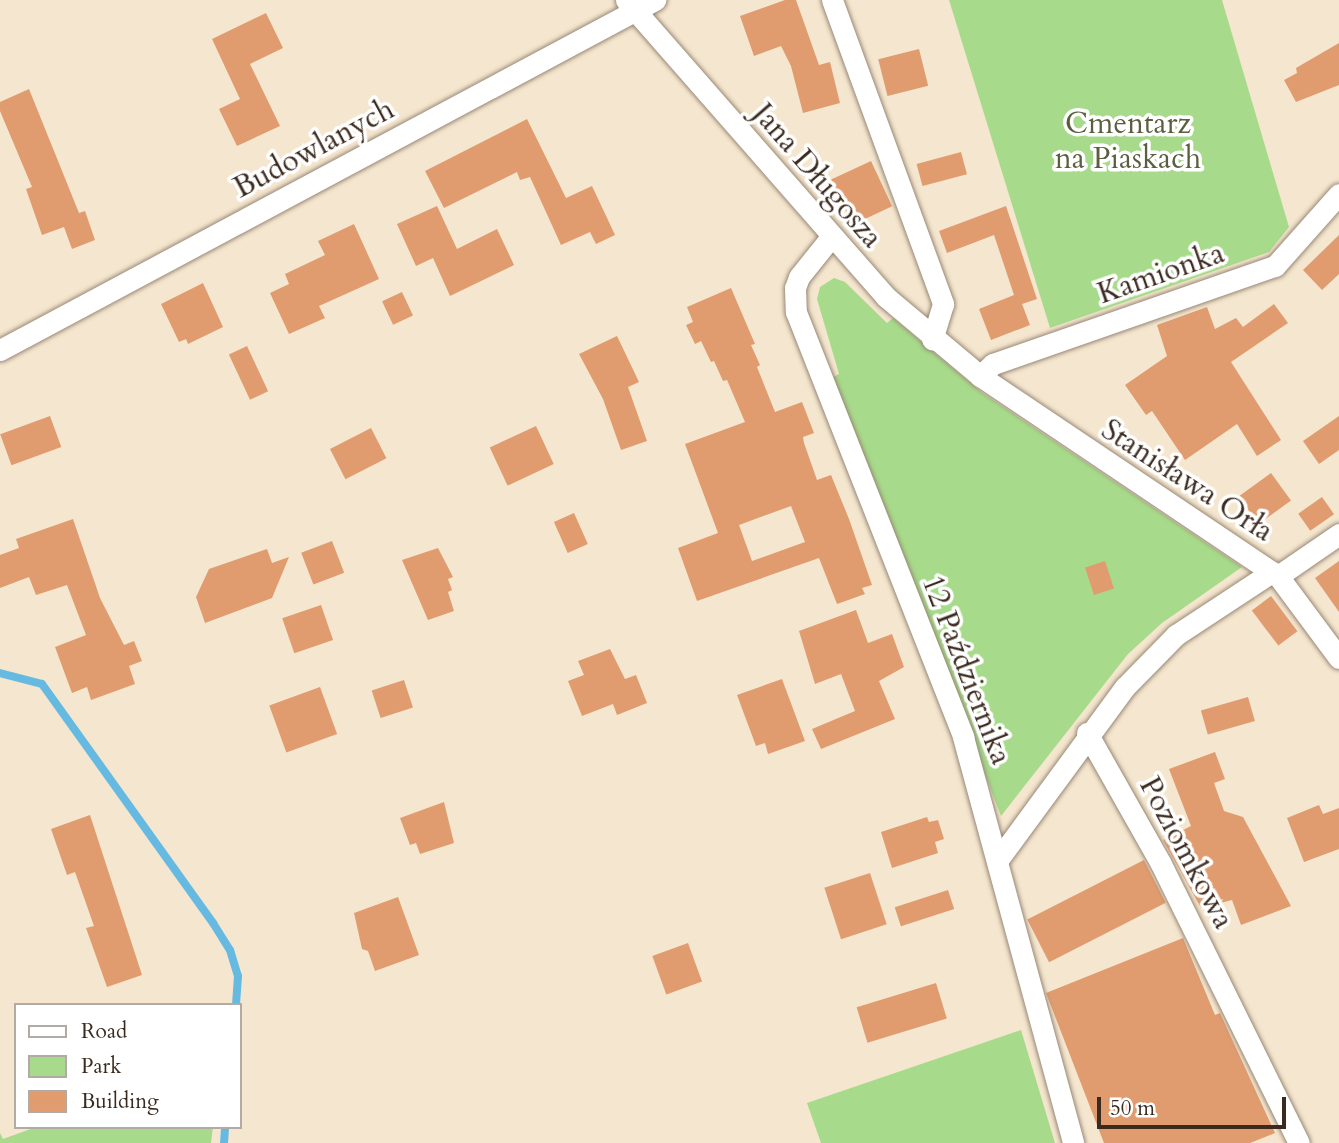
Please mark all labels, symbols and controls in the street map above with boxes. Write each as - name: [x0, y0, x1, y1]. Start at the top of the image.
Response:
- street label: Budowlanych: [228, 92, 400, 206]
- street label: Jana Długosza: [744, 96, 890, 256]
- park label: Cmentarz na Piaskach: [1055, 106, 1201, 176]
- street label: Kamionka: [1093, 236, 1229, 312]
- street label: Stanisława Orła: [1094, 412, 1280, 550]
- street label: 12 Października: [913, 570, 1019, 770]
- street label: Poziomkowa: [1131, 771, 1241, 935]
- legend: [14, 1003, 242, 1129]
- text: Road: [81, 1017, 127, 1046]
- text: Park: [81, 1052, 121, 1081]
- scale bar: [1101, 1084, 1290, 1128]
- text: Building: [81, 1087, 159, 1116]
- text: 50 m: [1110, 1094, 1155, 1123]

